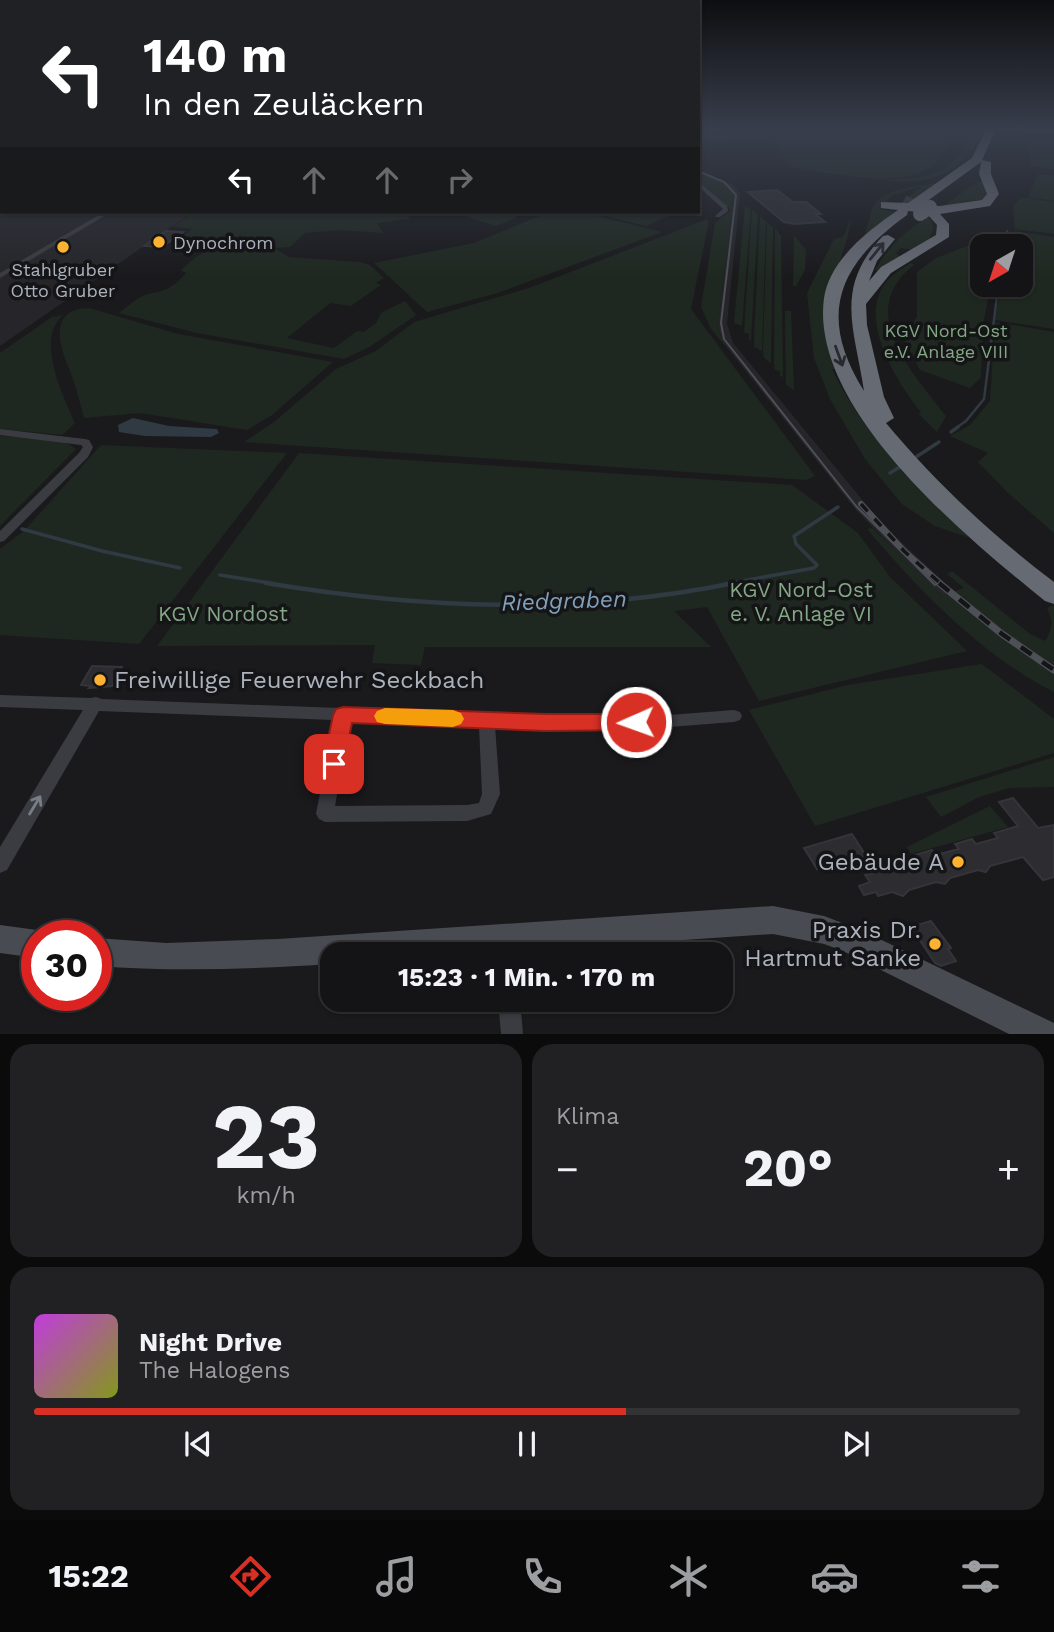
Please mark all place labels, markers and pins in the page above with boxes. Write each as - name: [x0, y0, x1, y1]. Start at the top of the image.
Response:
- place label: Dynochrom: [173, 232, 273, 253]
- marker: Dynochrom: [151, 234, 167, 250]
- marker: Stahlgruber Otto Gruber: [55, 239, 71, 255]
- place label: Stahlgruber Otto Gruber: [11, 259, 115, 301]
- place label: Freiwillige Feuerwehr Seckbach: [114, 666, 484, 694]
- marker: Freiwillige Feuerwehr Seckbach: [92, 672, 108, 688]
- pin: [304, 734, 364, 794]
- place label: Gebäude A: [817, 848, 944, 876]
- marker: Gebäude A: [950, 854, 966, 870]
- place label: Praxis Dr. Hartmut Sanke: [744, 916, 921, 972]
- marker: Praxis Dr. Hartmut Sanke: [927, 936, 943, 952]

